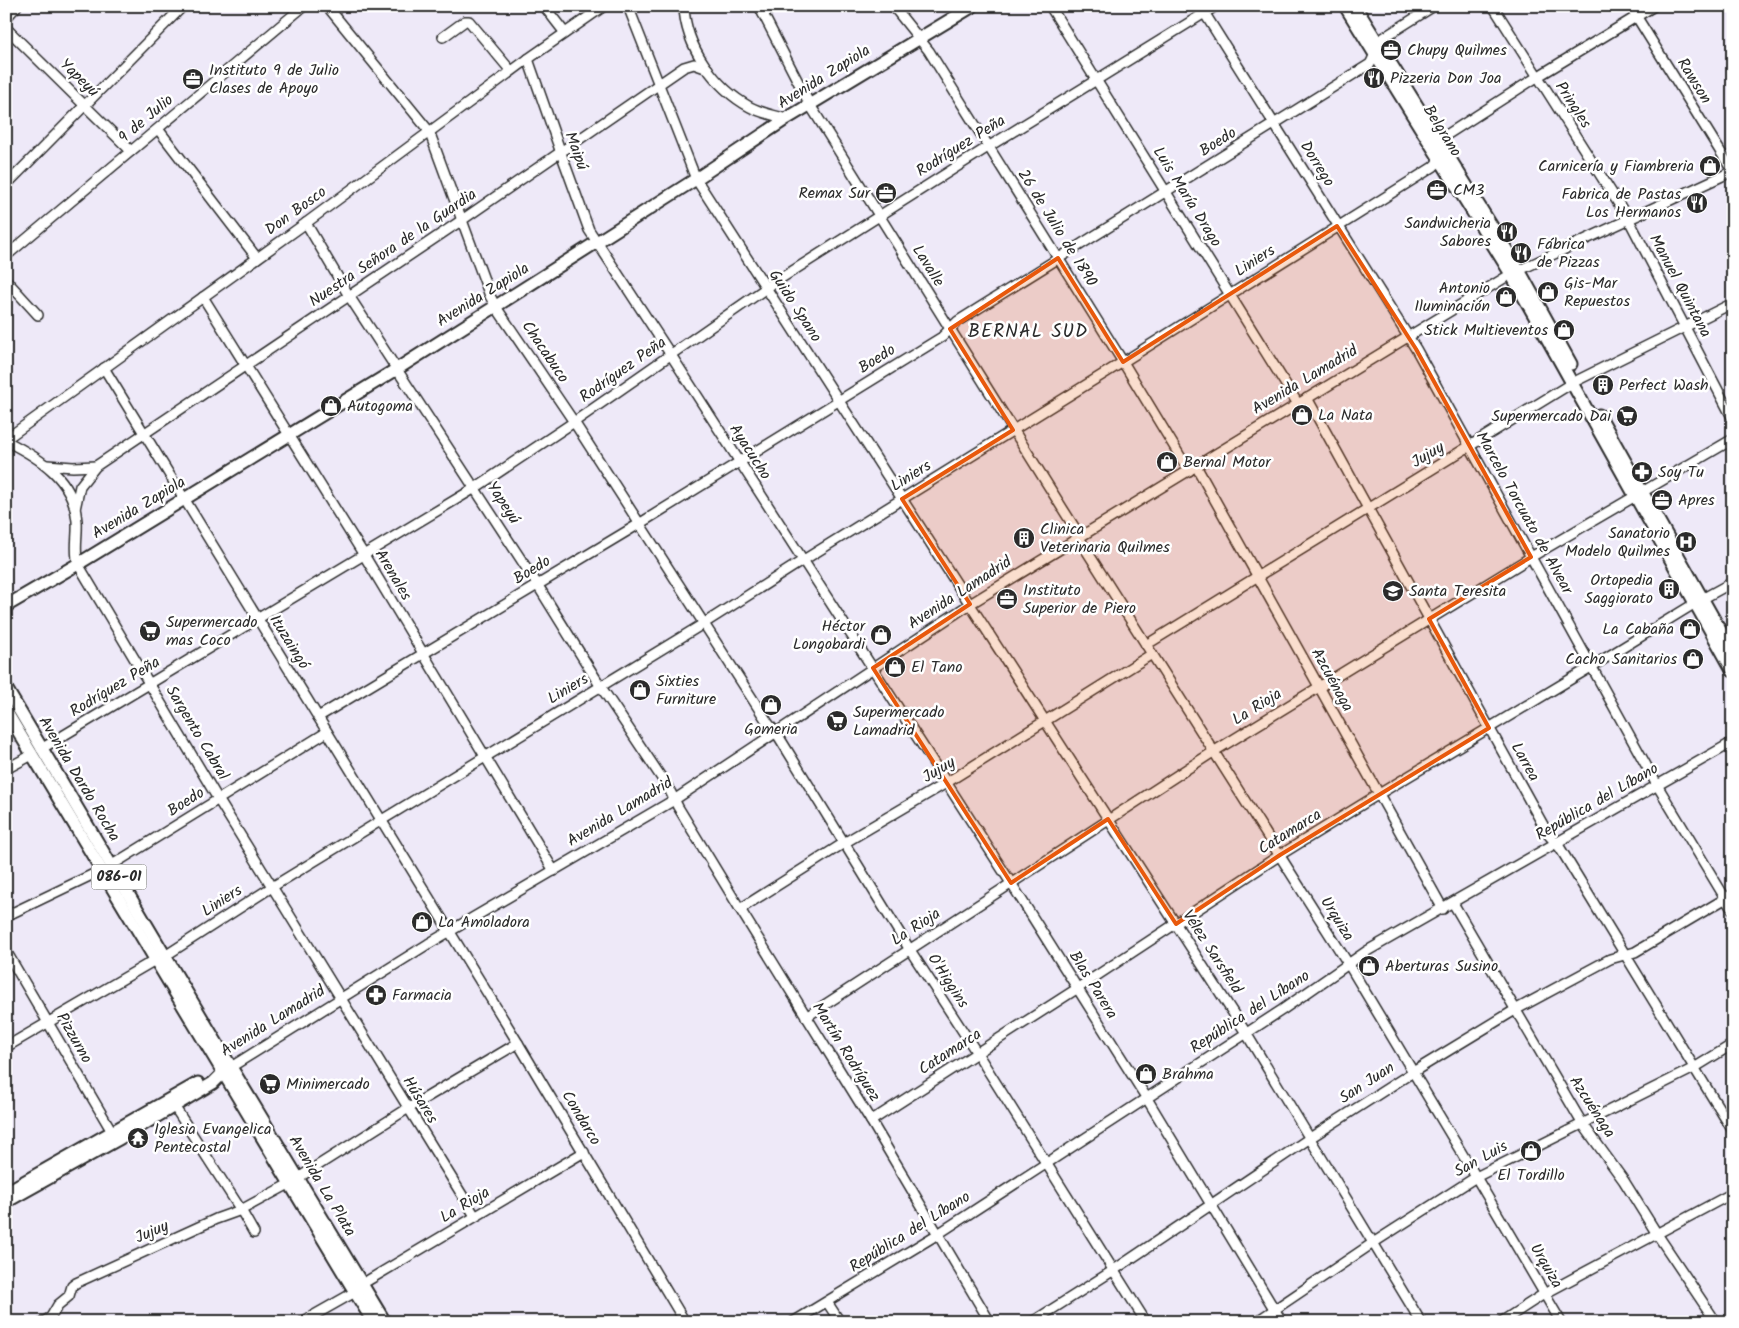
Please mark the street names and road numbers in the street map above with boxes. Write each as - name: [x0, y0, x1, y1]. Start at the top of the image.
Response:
- street label: Avenida Zapiola: [773, 38, 875, 116]
- street label: Yapeyú: [54, 53, 105, 103]
- street label: Rawson: [1670, 53, 1718, 109]
- street label: Pringles: [1548, 76, 1598, 134]
- street label: 9 de Julio: [113, 88, 179, 150]
- street label: Belgrano: [1416, 100, 1468, 162]
- street label: Rodríguez Peña: [911, 108, 1011, 184]
- street label: Boedo: [1194, 121, 1242, 163]
- street label: Maipú: [558, 128, 595, 174]
- street label: Dorrego: [1293, 136, 1341, 192]
- street label: Luis María Drago: [1146, 142, 1228, 252]
- street label: 26 de Julio de 1890: [1011, 164, 1103, 292]
- street label: Don Bosco: [260, 180, 332, 242]
- street label: Nuestra Señora de la Guardia: [304, 182, 482, 314]
- street label: Manuel Quintana: [1642, 230, 1718, 342]
- street label: Liniers: [1230, 238, 1280, 284]
- street label: Lavalle: [905, 240, 951, 292]
- street label: Avenida Zapiola: [432, 256, 534, 334]
- street label: Guido Spano: [762, 265, 828, 347]
- street label: Chacabuco: [515, 316, 575, 388]
- street label: Rodríguez Peña: [574, 331, 672, 409]
- street label: Boedo: [853, 338, 901, 380]
- street label: Avenida Lamadrid: [1247, 338, 1364, 421]
- street label: Ayacucho: [722, 419, 778, 485]
- street label: Marcelo Torcuato de Alvear: [1469, 427, 1580, 600]
- street label: Jujuy: [1407, 435, 1450, 475]
- street label: Liniers: [886, 454, 937, 498]
- street label: Avenida Zapiola: [87, 470, 191, 546]
- street label: Yapeyú: [480, 477, 526, 530]
- street label: Arenales: [368, 544, 418, 606]
- street label: Boedo: [508, 549, 556, 591]
- street label: Avenida Lamadrid: [903, 549, 1018, 636]
- street label: Ituzaingó: [262, 610, 316, 675]
- street label: Azcuénaga: [1304, 643, 1360, 717]
- street label: Rodríguez Peña: [65, 650, 165, 724]
- street label: Liniers: [543, 667, 594, 711]
- street label: Sargento Cabral: [159, 681, 235, 785]
- street label: La Rioja: [1227, 682, 1287, 732]
- street label: Avenida Dardo Rocha: [32, 711, 126, 847]
- street label: Larrea: [1504, 738, 1546, 786]
- street label: Jujuy: [918, 750, 961, 790]
- street label: República del Líbano: [1531, 756, 1663, 848]
- street label: Avenida Lamadrid: [562, 770, 679, 853]
- street label: Boedo: [162, 781, 210, 823]
- street label: Catamarca: [1253, 803, 1327, 861]
- road number: 086-01: [92, 864, 146, 890]
- street label: Liniers: [197, 878, 247, 924]
- street label: Urquiza: [1314, 892, 1360, 946]
- street label: La Rioja: [886, 902, 946, 952]
- street label: Vélez Sarsfield: [1175, 905, 1249, 1000]
- street label: Blas Parera: [1062, 946, 1124, 1024]
- street label: O'Higgins: [921, 949, 975, 1014]
- street label: República del Líbano: [1185, 964, 1315, 1060]
- street label: Avenida Lamadrid: [216, 978, 331, 1063]
- street label: Martín Rodríguez: [805, 997, 887, 1107]
- street label: Pizzurno: [49, 1008, 99, 1068]
- street label: Catamarca: [913, 1022, 987, 1082]
- street label: San Juan: [1334, 1056, 1400, 1110]
- street label: Húsares: [396, 1071, 444, 1129]
- street label: Azcuénaga: [1563, 1071, 1621, 1143]
- street label: Condarco: [555, 1086, 607, 1150]
- street label: Avenida La Plata: [282, 1131, 362, 1241]
- street label: San Luis: [1450, 1134, 1513, 1184]
- street label: La Rioja: [435, 1180, 495, 1230]
- street label: República del Líbano: [845, 1185, 975, 1279]
- street label: Jujuy: [131, 1213, 173, 1250]
- street label: Urquiza: [1523, 1239, 1569, 1293]

